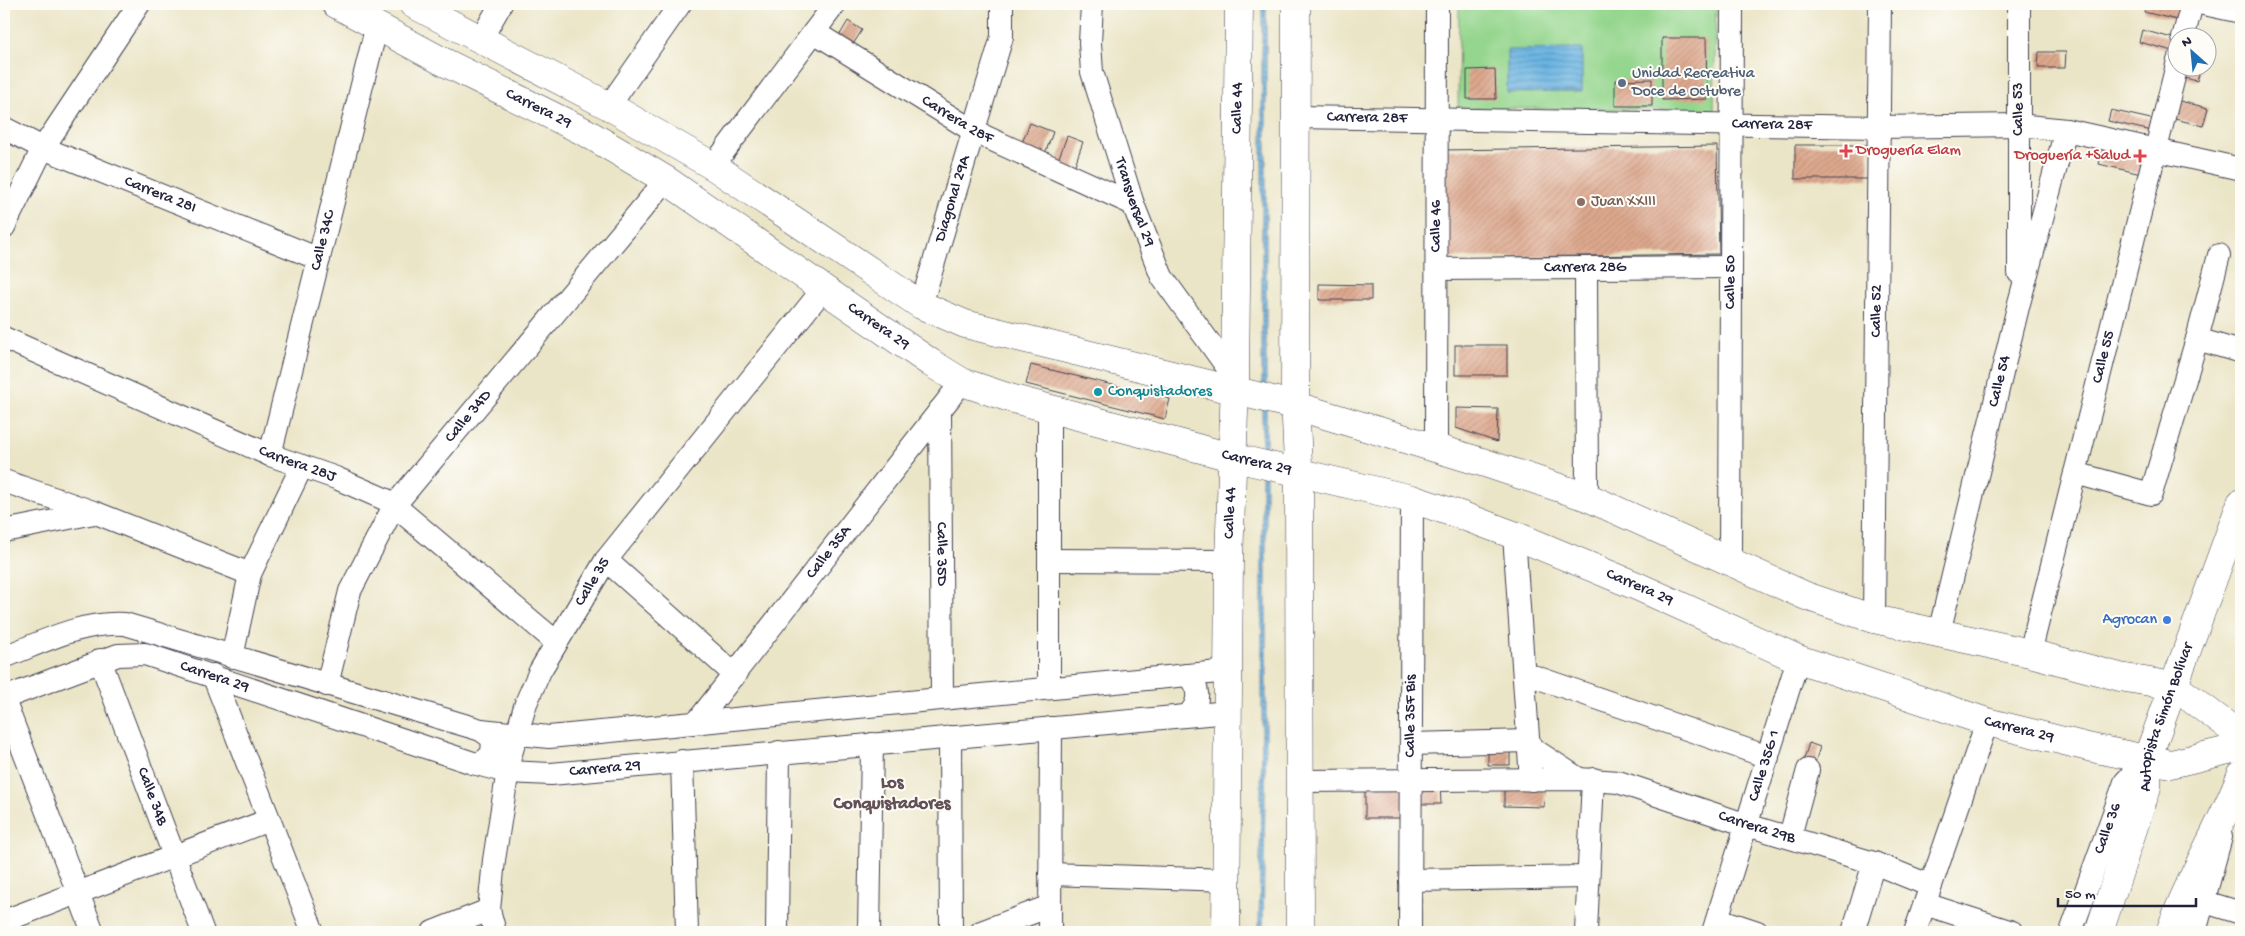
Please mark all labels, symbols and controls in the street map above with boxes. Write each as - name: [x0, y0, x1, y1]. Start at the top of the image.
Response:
- north arrow: [2168, 28, 2218, 78]
- text: N: [2179, 33, 2195, 52]
- place label: Unidad Recreativa Doce de Octubre: [1631, 65, 1756, 102]
- marker: Unidad Recreativa Doce de Octubre: [1616, 77, 1628, 89]
- street label: Calle 44: [1228, 82, 1248, 134]
- street label: Calle 53: [2010, 82, 2029, 136]
- street label: Carrera 29: [502, 84, 575, 133]
- street label: Carrera 28F: [918, 91, 997, 149]
- street label: Carrera 28F: [1327, 108, 1408, 128]
- street label: Carrera 28F: [1732, 115, 1813, 135]
- place label: Droguería Elam: [1855, 142, 1961, 161]
- marker: Droguería Elam: [1840, 145, 1852, 157]
- place label: Droguería +Salud: [2013, 147, 2132, 166]
- marker: Droguería +Salud: [2134, 150, 2146, 162]
- street label: Diagonal 29A: [931, 152, 976, 245]
- street label: Transversal 29: [1109, 154, 1159, 250]
- street label: Carrera 28I: [121, 172, 199, 218]
- place label: Juan XXIII: [1591, 193, 1656, 212]
- marker: Juan XXIII: [1575, 196, 1587, 208]
- street label: Calle 46: [1427, 199, 1446, 252]
- street label: Calle 34C: [307, 207, 340, 273]
- street label: Calle 50: [1721, 255, 1741, 309]
- street label: Carrera 28G: [1544, 258, 1627, 278]
- street label: Calle 52: [1867, 284, 1887, 338]
- street label: Carrera 29: [843, 298, 913, 355]
- street label: Calle 55: [2088, 329, 2120, 385]
- street label: Calle 54: [1985, 353, 2016, 409]
- place label: Conquistadores: [1108, 383, 1213, 402]
- street label: Calle 34D: [441, 386, 496, 447]
- marker: Conquistadores: [1092, 386, 1104, 398]
- street label: Carrera 28J: [255, 442, 339, 487]
- street label: Carrera 29: [1219, 445, 1293, 480]
- street label: Calle 44: [1220, 486, 1241, 539]
- street label: Calle 35A: [802, 521, 857, 583]
- street label: Calle 35D: [931, 522, 951, 587]
- street label: Calle 35: [571, 554, 615, 610]
- street label: Carrera 29: [1603, 565, 1676, 611]
- place label: Agrocan: [2103, 611, 2157, 630]
- marker: Agrocan: [2161, 614, 2173, 626]
- street label: Autopista Simón Bolívar: [2138, 639, 2199, 791]
- street label: Carrera 29: [178, 657, 251, 697]
- street label: Calle 35F Bis: [1401, 673, 1421, 758]
- street label: Carrera 29: [1982, 712, 2056, 748]
- street label: Calle 35G 1: [1745, 728, 1785, 804]
- street label: Carrera 29: [569, 756, 641, 782]
- street label: Calle 34B: [132, 765, 172, 829]
- district label: Los Conquistadores: [833, 773, 952, 815]
- street label: Calle 36: [2090, 799, 2126, 857]
- street label: Carrera 29B: [1716, 807, 1798, 849]
- scale bar: [2058, 876, 2195, 908]
- text: 50 m: [2065, 886, 2096, 904]

